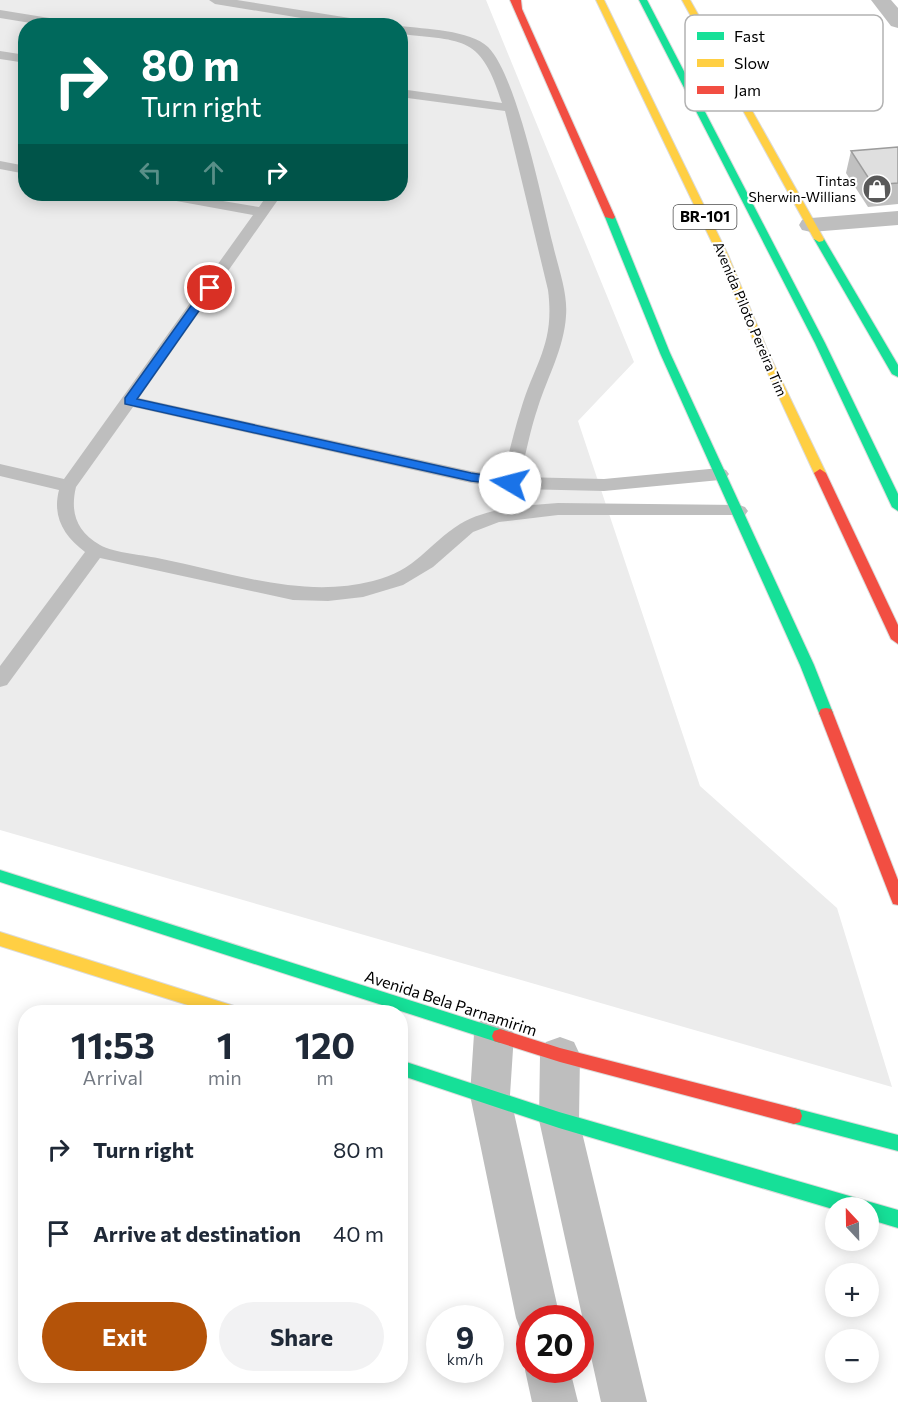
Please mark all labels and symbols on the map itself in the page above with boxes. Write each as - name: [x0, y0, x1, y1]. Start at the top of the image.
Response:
- legend: [685, 15, 883, 111]
- text: Fast: [734, 26, 765, 45]
- text: Slow: [734, 53, 770, 72]
- text: Jam: [734, 80, 761, 99]
- place label: Tintas Sherwin-Willians: [748, 172, 856, 205]
- shop icon: Tintas Sherwin-Willians: [861, 173, 893, 205]
- road number: BR-101: [674, 205, 736, 229]
- street label: Avenida Piloto Pereira Tim: [710, 239, 791, 399]
- pin: [184, 262, 235, 313]
- position arrow: [478, 451, 542, 515]
- street label: Avenida Bela Parnamirim: [363, 966, 540, 1039]
- north arrow: [825, 1197, 879, 1251]
- speed limit sign: 20: [516, 1305, 594, 1383]

